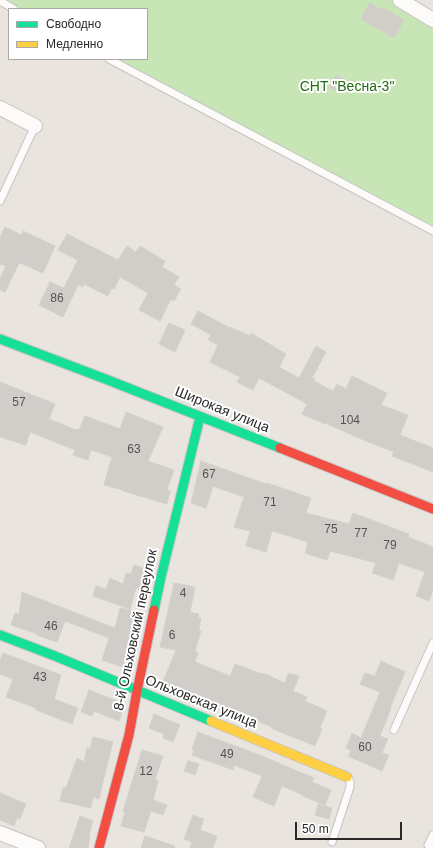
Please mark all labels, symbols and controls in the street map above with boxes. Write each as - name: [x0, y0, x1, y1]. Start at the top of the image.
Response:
- legend: [8, 8, 148, 60]
- text: Свободно: [46, 17, 101, 31]
- text: Медленно: [46, 37, 103, 51]
- park label: СНТ "Весна-3": [300, 79, 394, 95]
- house number: 86: [50, 292, 64, 306]
- street label: Широкая улица: [172, 383, 272, 437]
- house number: 57: [12, 396, 26, 410]
- house number: 104: [340, 414, 360, 428]
- house number: 63: [127, 443, 141, 457]
- house number: 67: [202, 468, 216, 482]
- house number: 71: [263, 496, 277, 510]
- house number: 75: [324, 523, 338, 537]
- house number: 77: [354, 527, 368, 541]
- house number: 79: [383, 539, 397, 553]
- street label: 8-й Ольховский переулок: [111, 548, 161, 712]
- house number: 4: [180, 587, 186, 601]
- house number: 46: [44, 620, 58, 634]
- house number: 6: [169, 629, 175, 643]
- house number: 43: [33, 671, 47, 685]
- street label: Ольховская улица: [143, 672, 259, 732]
- house number: 60: [358, 741, 372, 755]
- house number: 49: [220, 748, 234, 762]
- house number: 12: [139, 765, 153, 779]
- scale bar: [297, 814, 404, 840]
- text: 50 m: [302, 822, 329, 836]

